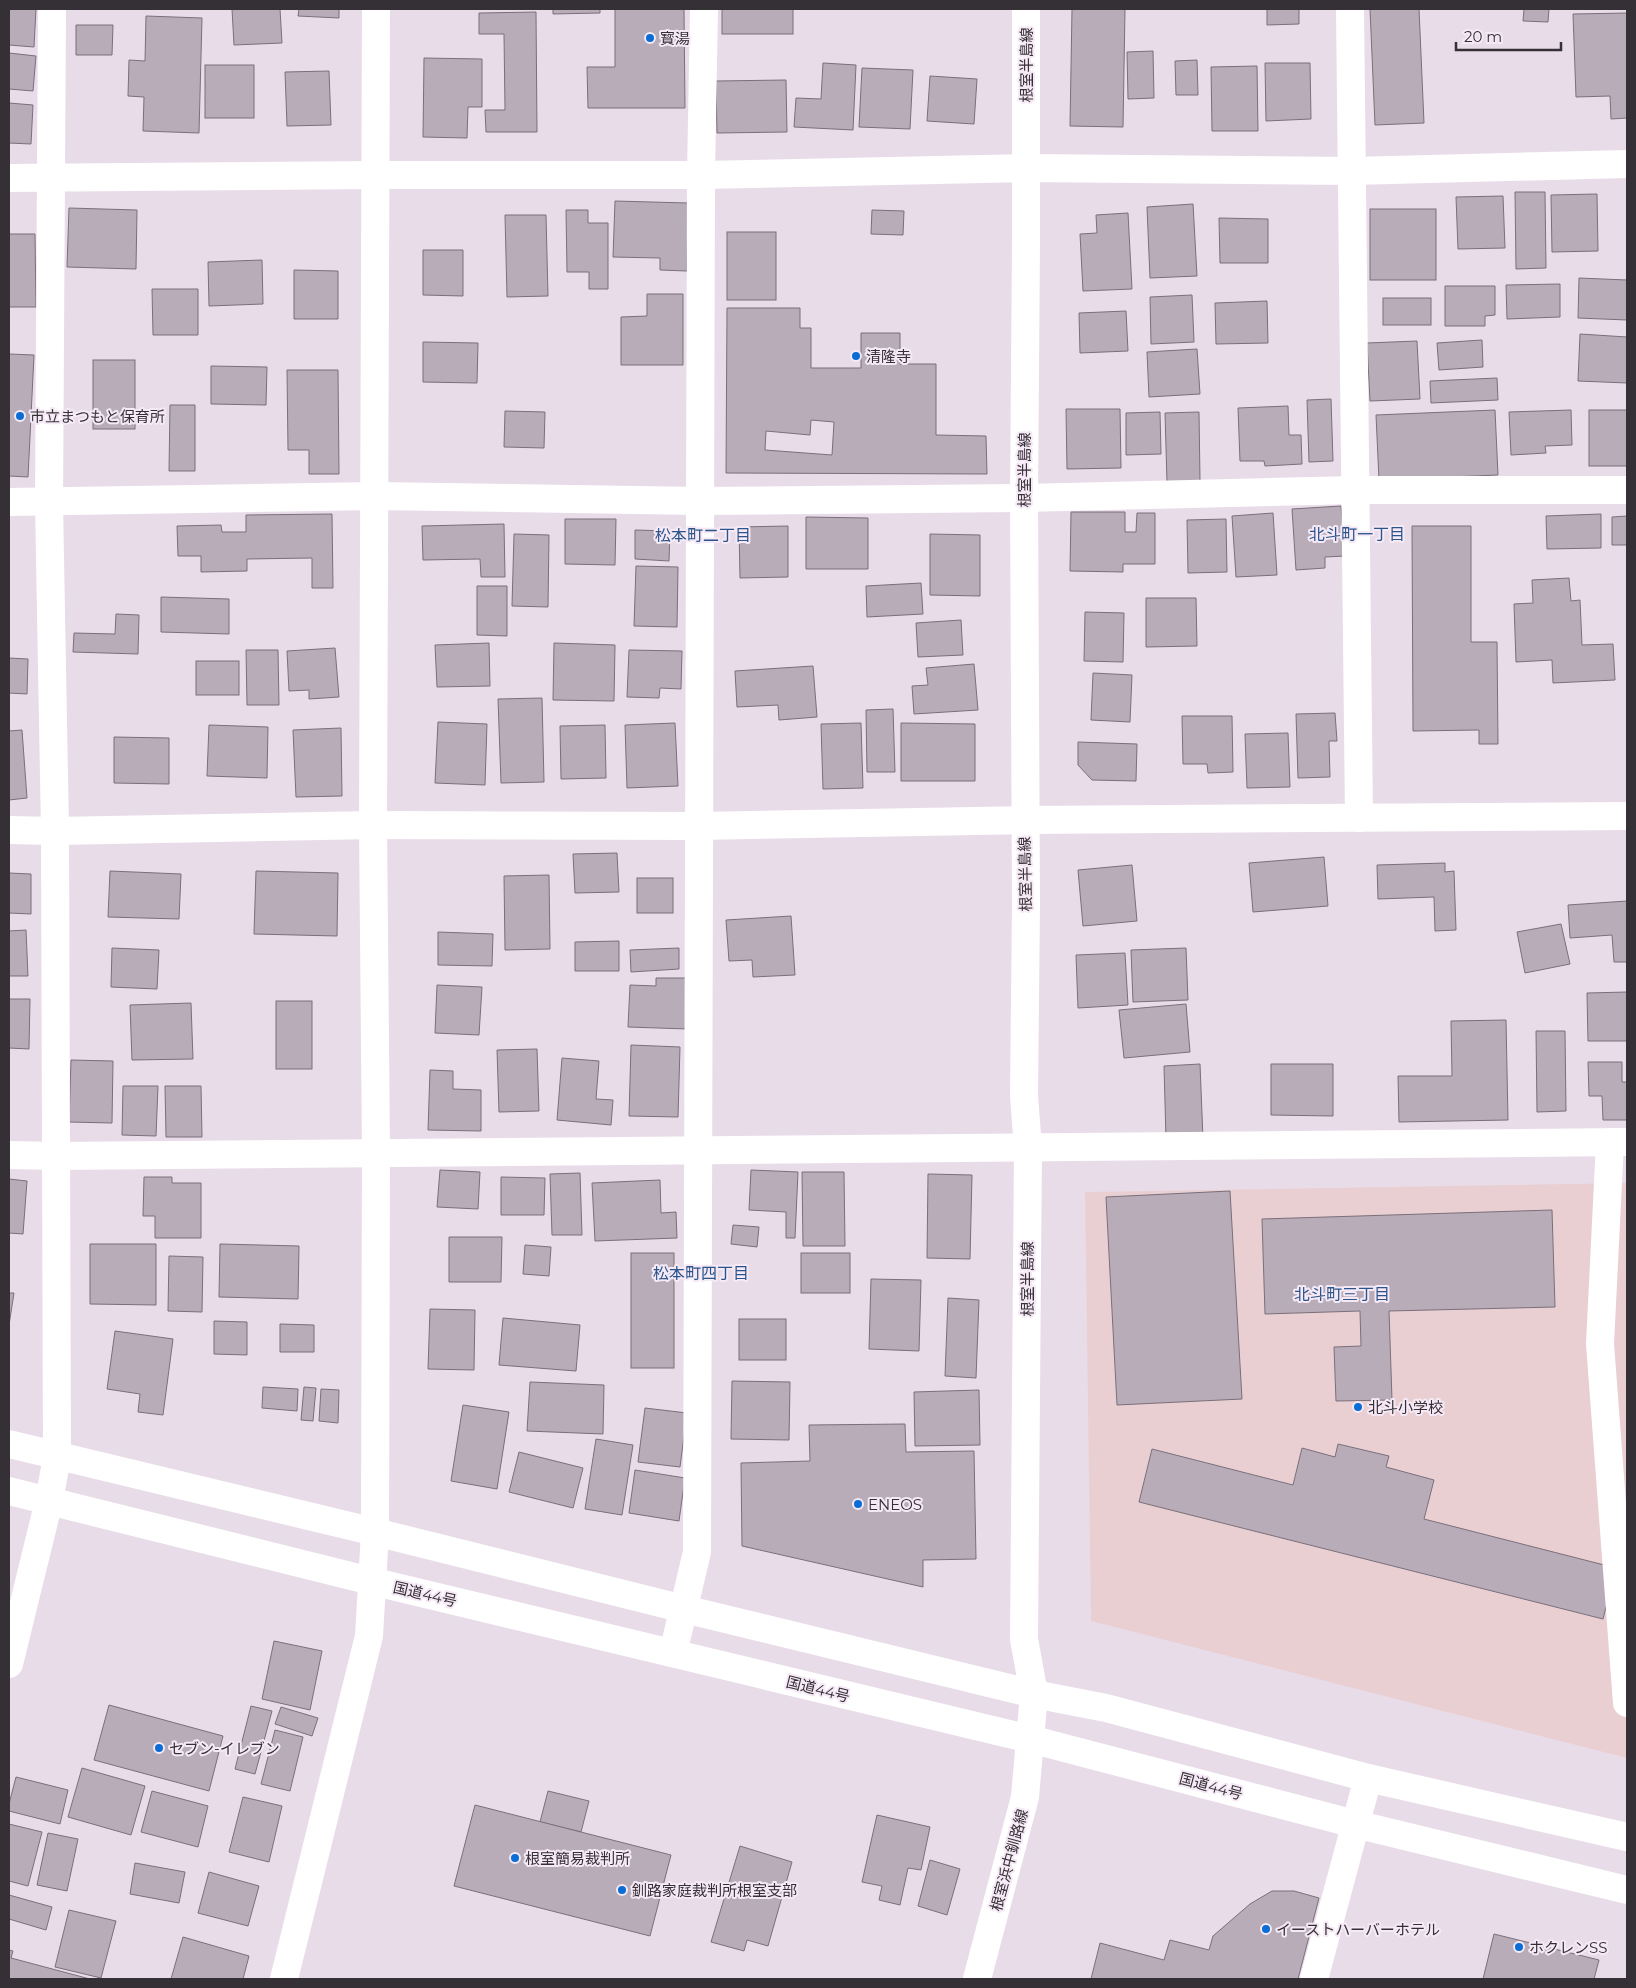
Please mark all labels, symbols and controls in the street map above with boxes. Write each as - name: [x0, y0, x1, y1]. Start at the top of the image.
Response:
- scale bar: [1456, 20, 1561, 52]
- street label: 根室半島線: [1017, 27, 1036, 103]
- text: 20 m: [1464, 27, 1502, 46]
- place label: 寳湯: [660, 29, 690, 48]
- marker: 寳湯: [644, 32, 656, 44]
- place label: 清隆寺: [866, 347, 911, 366]
- marker: 清隆寺: [850, 350, 862, 362]
- place label: 市立まつもと保育所: [30, 407, 165, 426]
- marker: 市立まつもと保育所: [14, 410, 26, 422]
- street label: 根室半島線: [1015, 432, 1034, 508]
- district label: 北斗町一丁目: [1309, 525, 1405, 544]
- district label: 松本町二丁目: [655, 526, 751, 545]
- street label: 根室半島線: [1015, 836, 1035, 912]
- street label: 根室半島線: [1018, 1241, 1037, 1317]
- district label: 松本町四丁目: [653, 1264, 749, 1283]
- district label: 北斗町三丁目: [1294, 1285, 1390, 1304]
- place label: 北斗小学校: [1368, 1398, 1443, 1417]
- marker: 北斗小学校: [1352, 1401, 1364, 1413]
- place label: ENEOS: [868, 1495, 922, 1514]
- marker: ENEOS: [852, 1498, 864, 1510]
- street label: 国道44号: [391, 1577, 459, 1611]
- street label: 国道44号: [784, 1672, 852, 1706]
- place label: セブン-イレブン: [169, 1739, 280, 1758]
- marker: セブン-イレブン: [153, 1742, 165, 1754]
- street label: 国道44号: [1177, 1768, 1245, 1804]
- street label: 根室浜中釧路線: [986, 1807, 1032, 1913]
- place label: 根室簡易裁判所: [525, 1849, 630, 1868]
- marker: 根室簡易裁判所: [509, 1852, 521, 1864]
- place label: 釧路家庭裁判所根室支部: [632, 1881, 797, 1900]
- marker: 釧路家庭裁判所根室支部: [616, 1884, 628, 1896]
- place label: イーストハーバーホテル: [1276, 1920, 1440, 1939]
- marker: イーストハーバーホテル: [1260, 1923, 1272, 1935]
- place label: ホクレンSS: [1529, 1938, 1607, 1957]
- marker: ホクレンSS: [1513, 1941, 1525, 1953]

